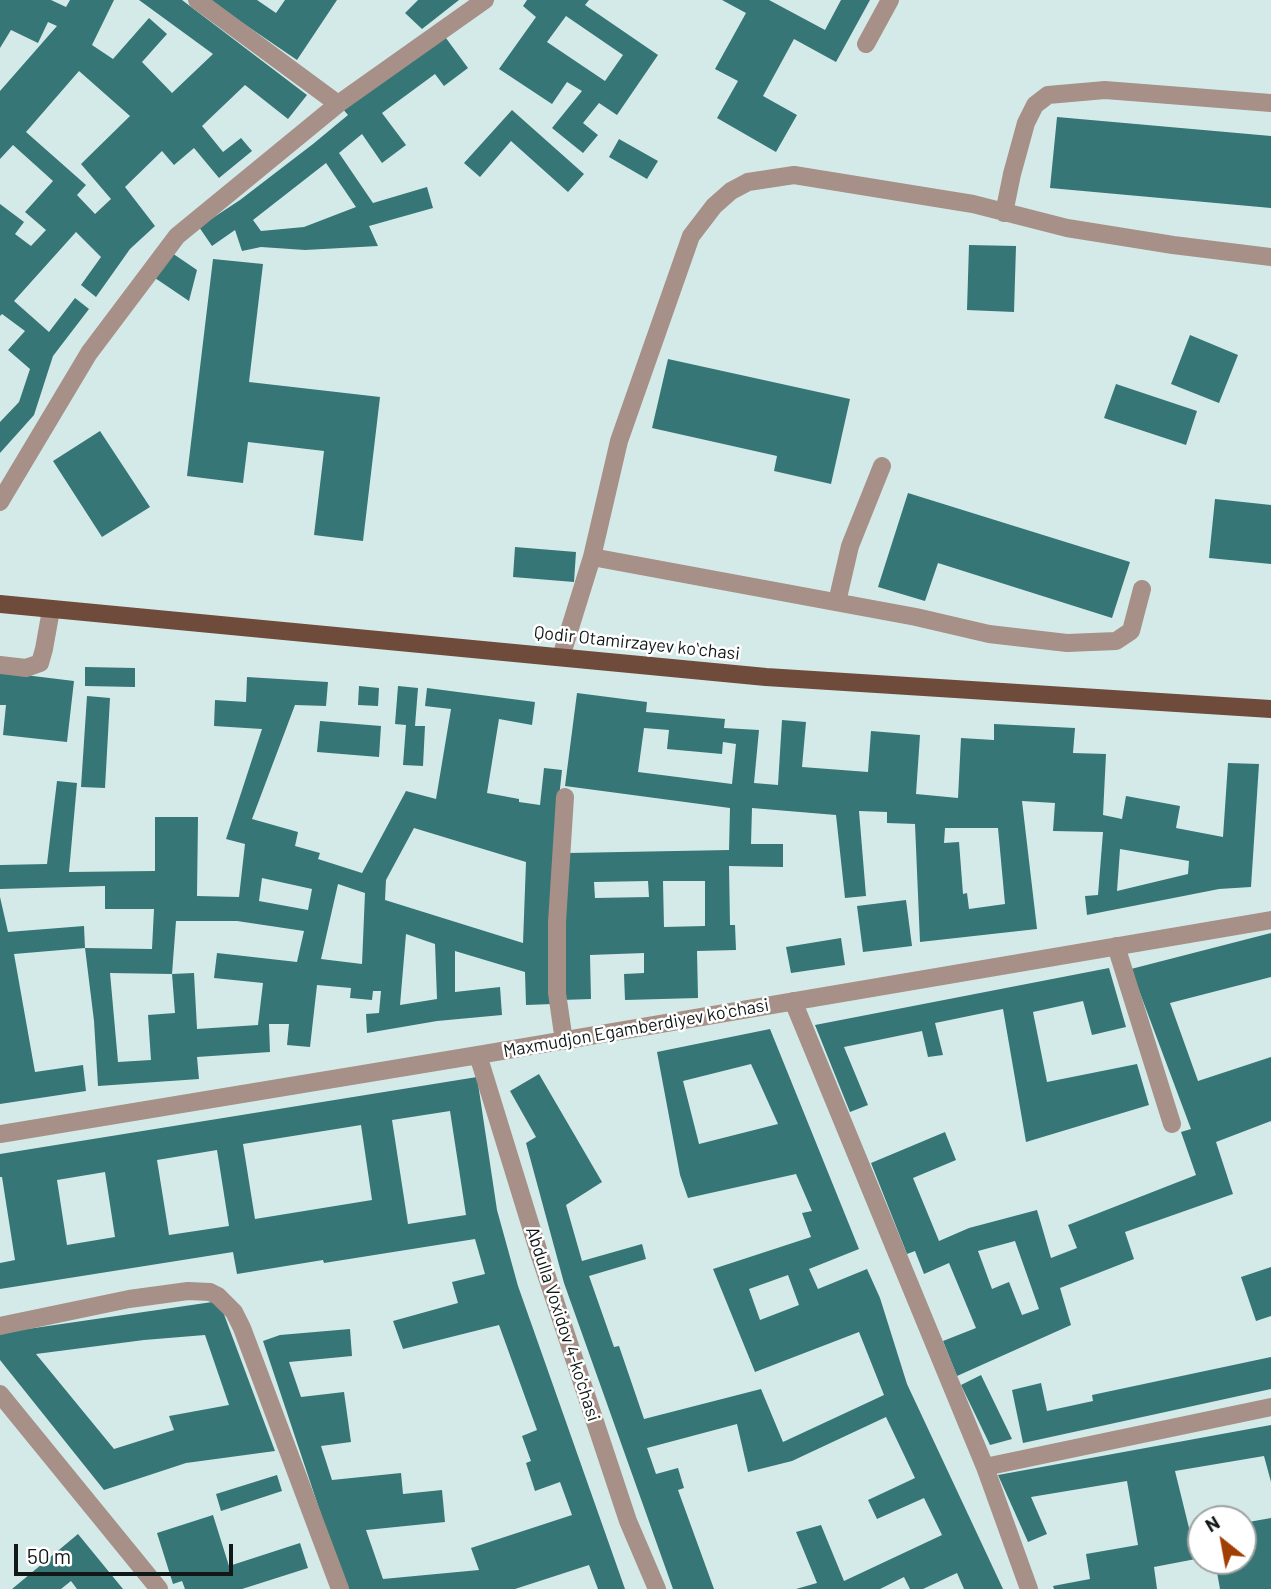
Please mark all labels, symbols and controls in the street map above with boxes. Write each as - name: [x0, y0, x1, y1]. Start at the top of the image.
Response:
- street label: Qodir Otamirzayev koʻchasi: [533, 621, 741, 665]
- street label: Maxmudjon Egamberdiyev koʻchasi: [502, 994, 770, 1062]
- street label: Abdulla Voxidov 4-ko'chasi: [521, 1224, 605, 1424]
- north arrow: [1187, 1505, 1257, 1575]
- text: N: [1201, 1510, 1223, 1536]
- scale bar: [18, 1530, 236, 1574]
- text: 50 m: [27, 1543, 71, 1568]

